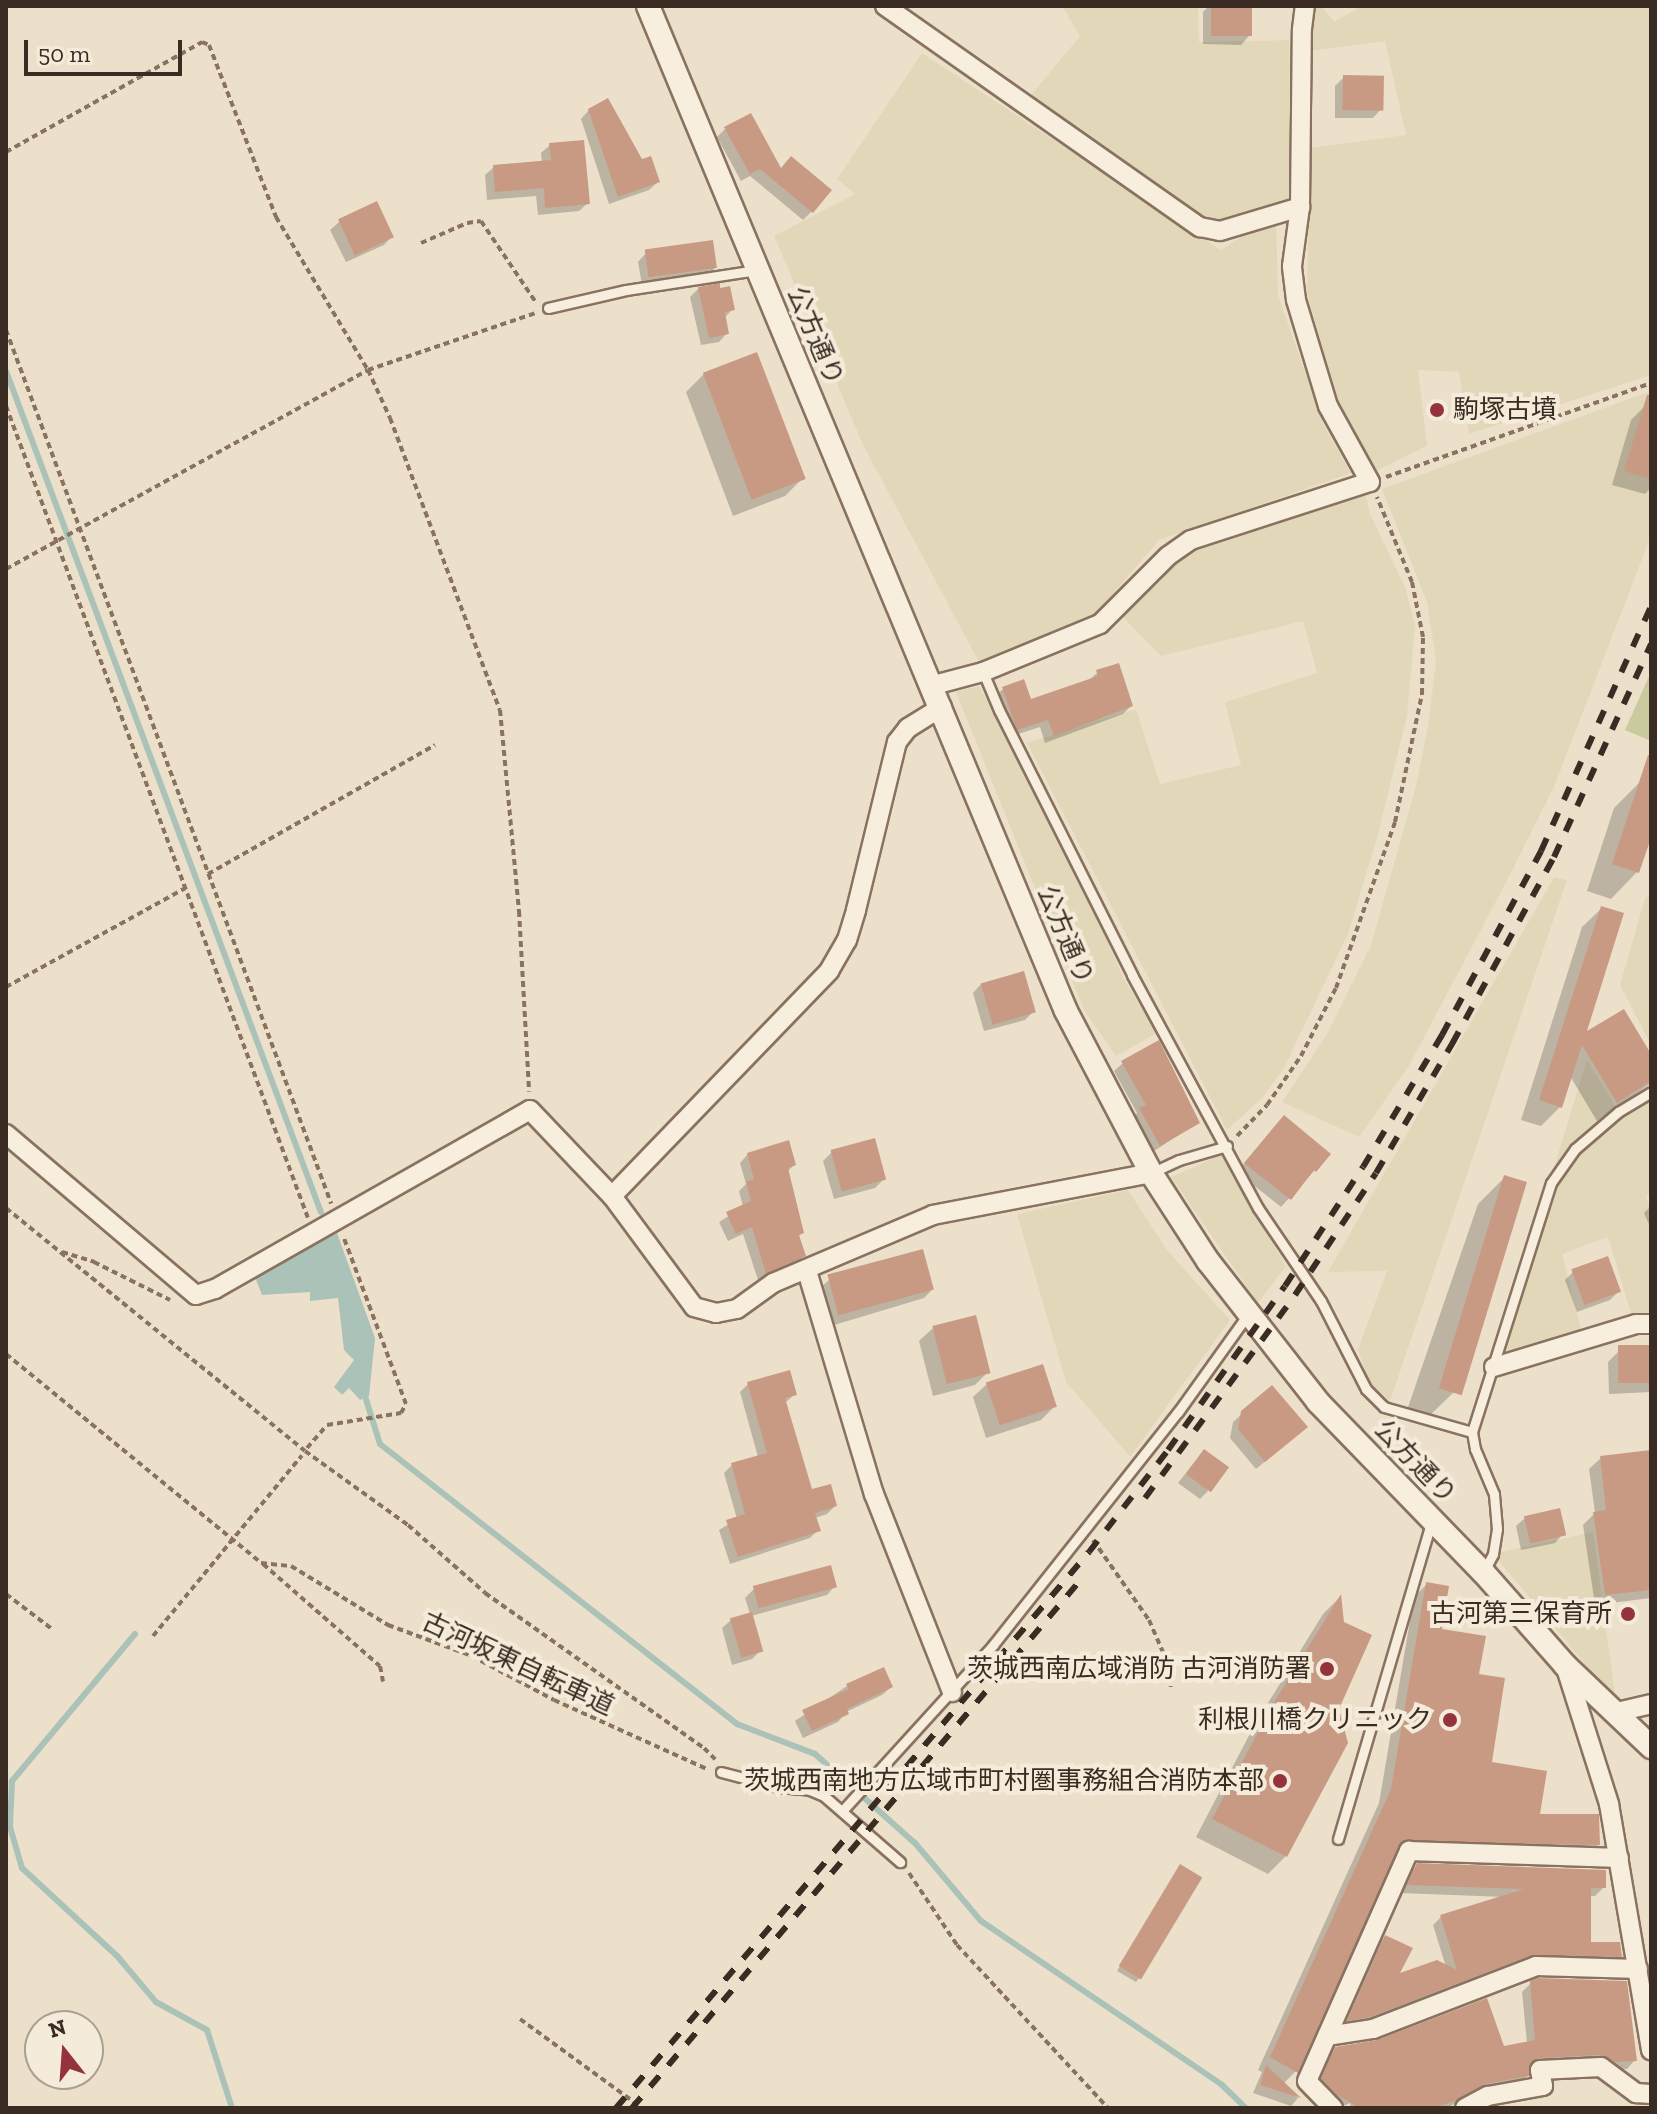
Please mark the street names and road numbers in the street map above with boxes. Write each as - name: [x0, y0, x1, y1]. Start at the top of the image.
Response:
- street label: 公方通り: [780, 282, 850, 390]
- street label: 公方通り: [1030, 881, 1100, 989]
- street label: 公方通り: [1368, 1414, 1462, 1510]
- street label: 古河坂東自転車道: [417, 1606, 619, 1722]

